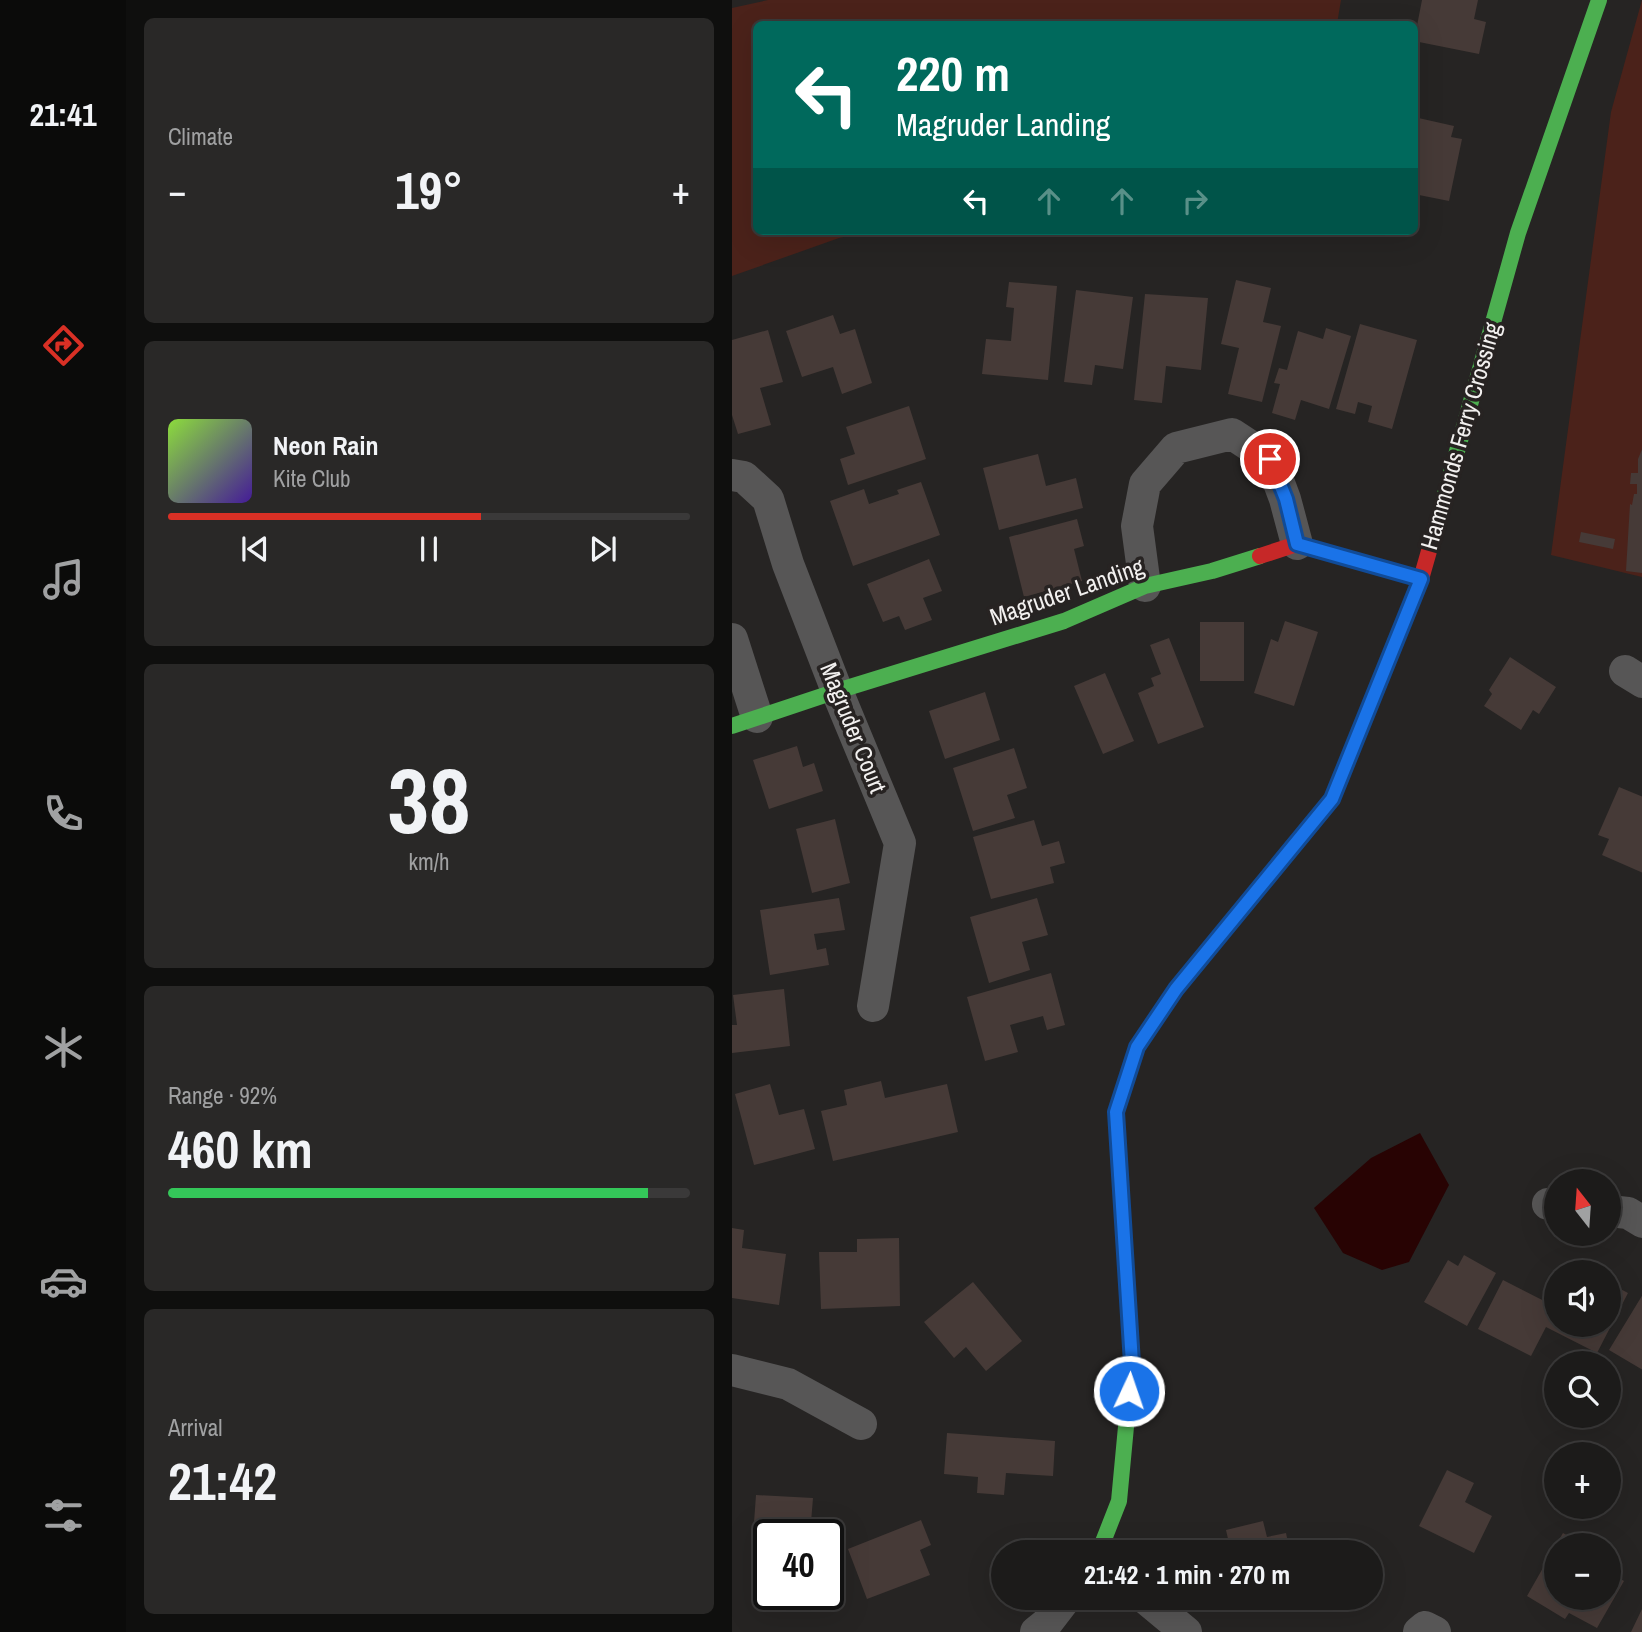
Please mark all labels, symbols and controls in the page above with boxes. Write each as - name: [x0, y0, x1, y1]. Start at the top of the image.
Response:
- text: 220 m: [896, 40, 1010, 106]
- icon: left: [781, 49, 872, 140]
- text: 21:41: [29, 93, 97, 136]
- text: Magruder Landing: [896, 103, 1110, 146]
- text: Climate: [168, 121, 233, 152]
- text: 19°: [395, 155, 463, 225]
- text: −: [168, 165, 186, 216]
- text: +: [672, 165, 690, 216]
- icon: left: [957, 182, 995, 220]
- icon: ahead: [1030, 182, 1068, 220]
- icon: ahead: [1103, 182, 1141, 220]
- icon: right: [1176, 182, 1214, 220]
- street label: Hammonds Ferry Crossing: [1412, 318, 1508, 553]
- icon: directions: [39, 321, 88, 370]
- text: Neon Rain: [273, 428, 378, 463]
- pin: [1240, 429, 1300, 489]
- icon: arrive: [1251, 440, 1289, 478]
- text: Kite Club: [273, 463, 351, 494]
- icon: previous: [236, 530, 274, 568]
- icon: pause: [410, 530, 448, 568]
- icon: next: [584, 530, 622, 568]
- street label: Magruder Landing: [985, 550, 1148, 632]
- icon: music: [39, 555, 88, 604]
- street label: Magruder Court: [813, 658, 895, 798]
- text: 38: [388, 739, 471, 861]
- icon: phone: [39, 789, 88, 838]
- text: km/h: [409, 846, 449, 877]
- icon: climate: [39, 1023, 88, 1072]
- text: Range · 92%: [168, 1080, 277, 1111]
- text: 460 km: [168, 1114, 313, 1184]
- north arrow: [1544, 1169, 1621, 1246]
- map controls: [1544, 1169, 1621, 1610]
- icon: car: [39, 1257, 88, 1306]
- button: sound: [1544, 1260, 1621, 1337]
- button: search: [1544, 1351, 1621, 1428]
- position arrow: [1092, 1354, 1166, 1428]
- text: Arrival: [168, 1412, 223, 1443]
- button: +: [1544, 1442, 1621, 1519]
- text: 21:42: [168, 1446, 277, 1516]
- icon: filters: [39, 1491, 88, 1540]
- speed limit sign: 40: [753, 1519, 844, 1610]
- button: −: [1544, 1533, 1621, 1610]
- text: 21:42 · 1 min · 270 m: [1084, 1557, 1290, 1592]

